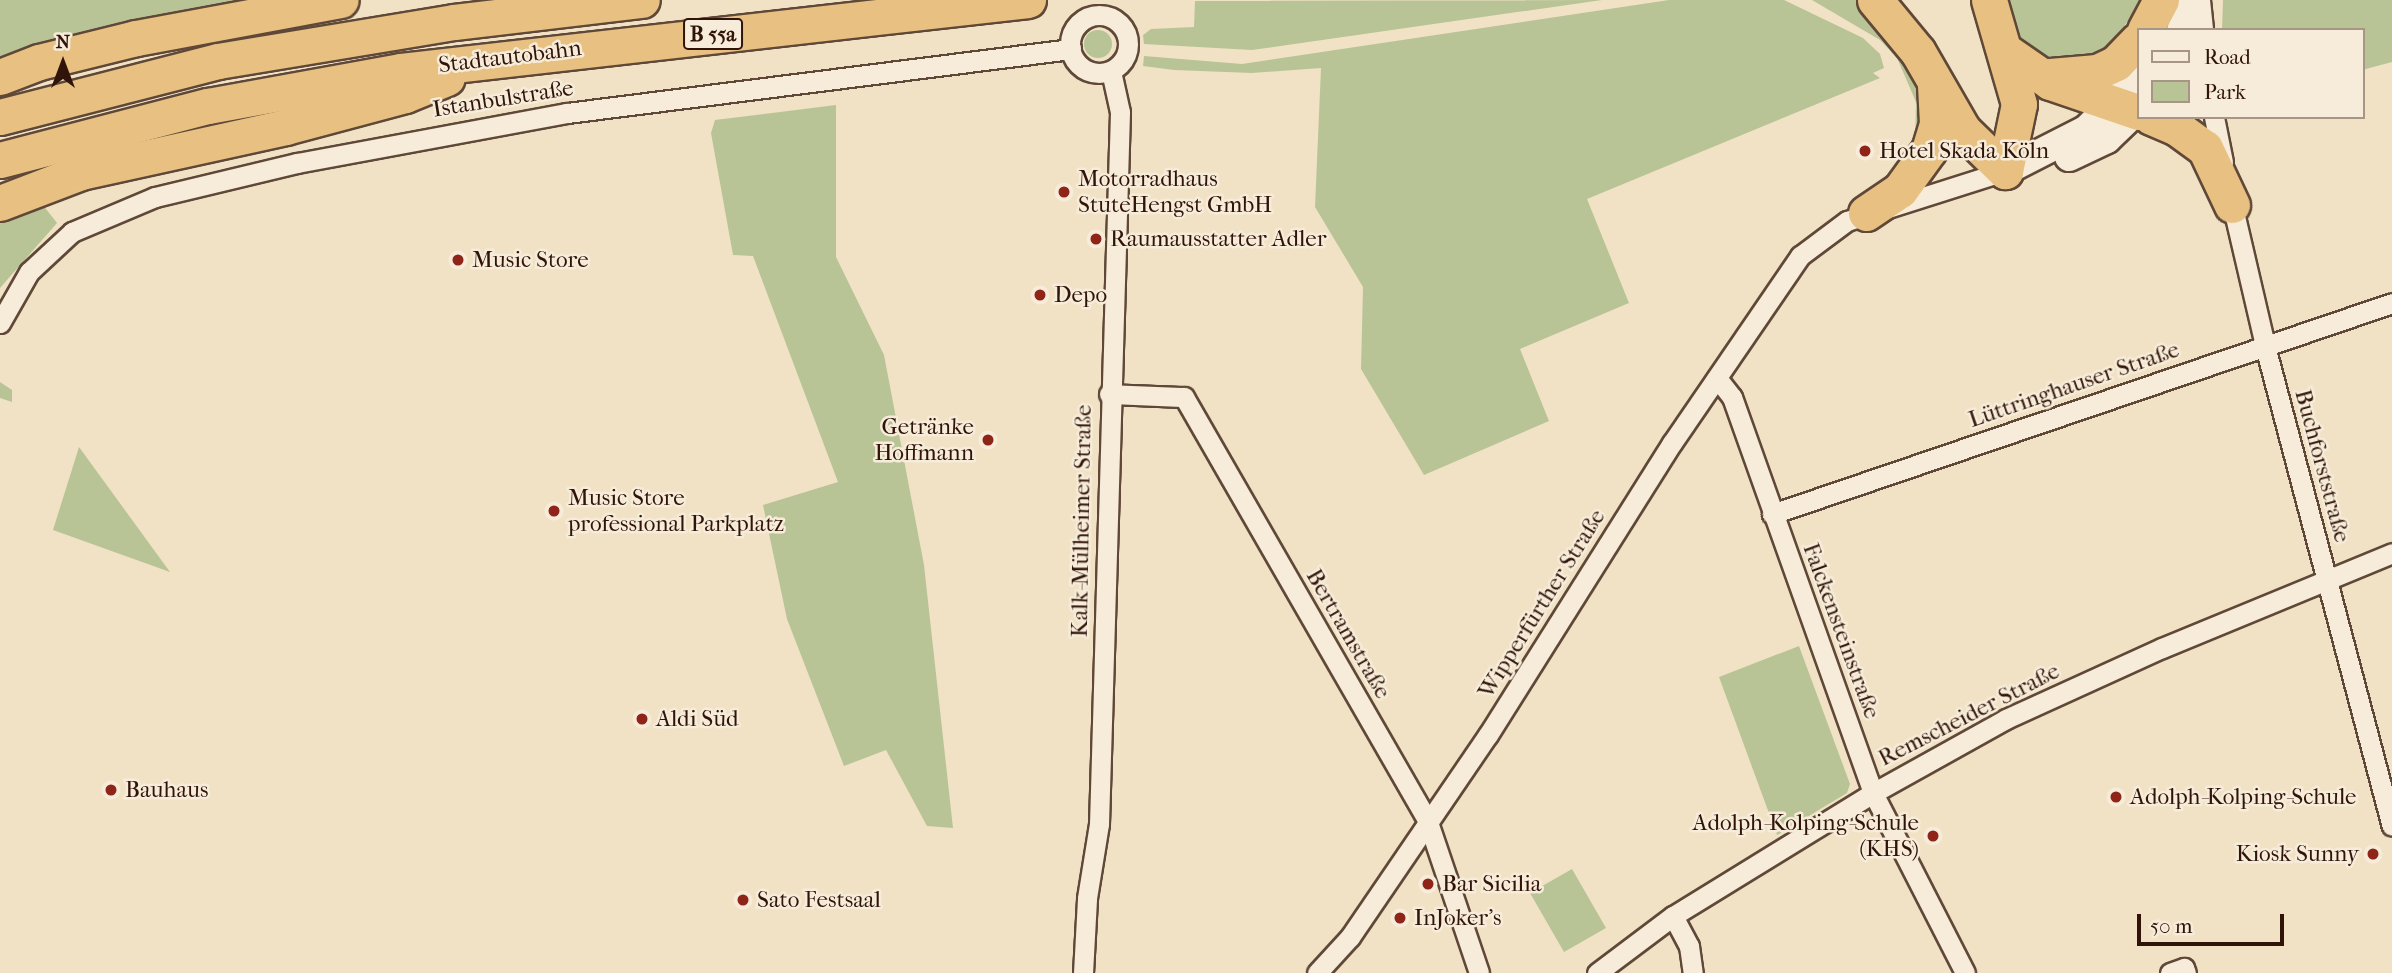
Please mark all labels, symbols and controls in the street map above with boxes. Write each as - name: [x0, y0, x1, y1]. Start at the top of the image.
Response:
- road number: B 55a: [682, 16, 744, 52]
- north arrow: [28, 28, 98, 98]
- legend: [2136, 28, 2364, 119]
- text: N: [56, 31, 70, 53]
- street label: Stadtautobahn: [437, 35, 583, 79]
- text: Road: [2204, 45, 2251, 69]
- street label: Istanbulstraße: [431, 74, 575, 124]
- text: Park: [2204, 80, 2246, 104]
- place label: Hotel Skada Köln: [1879, 137, 2049, 165]
- marker: Hotel Skada Köln: [1857, 143, 1873, 159]
- place label: Motorradhaus StuteHengst GmbH: [1078, 165, 1272, 219]
- marker: Motorradhaus StuteHengst GmbH: [1056, 184, 1072, 200]
- place label: Raumausstatter Adler: [1110, 225, 1326, 253]
- marker: Raumausstatter Adler: [1088, 231, 1104, 247]
- place label: Music Store: [472, 246, 589, 274]
- marker: Music Store: [450, 252, 466, 268]
- place label: Depo: [1054, 281, 1107, 309]
- marker: Depo: [1032, 287, 1048, 303]
- street label: Lüttringhauser Straße: [1965, 336, 2183, 434]
- street label: Buchforststraße: [2288, 387, 2356, 545]
- street label: Kalk-Mülheimer Straße: [1066, 405, 1098, 637]
- place label: Getränke Hoffmann: [874, 413, 974, 467]
- marker: Getränke Hoffmann: [980, 432, 996, 448]
- place label: Music Store professional Parkplatz: [568, 484, 784, 538]
- marker: Music Store professional Parkplatz: [546, 503, 562, 519]
- street label: Wipperfürther Straße: [1473, 504, 1611, 704]
- street label: Falckensteinstraße: [1796, 540, 1886, 722]
- street label: Bertramstraße: [1300, 564, 1396, 704]
- street label: Remscheider Straße: [1874, 657, 2064, 773]
- place label: Aldi Süd: [656, 705, 739, 733]
- marker: Aldi Süd: [634, 711, 650, 727]
- place label: Bauhaus: [125, 776, 209, 804]
- marker: Bauhaus: [103, 782, 119, 798]
- place label: Adolph-Kolping-Schule: [2130, 783, 2356, 811]
- marker: Adolph-Kolping-Schule: [2108, 789, 2124, 805]
- place label: Adolph-Kolping-Schule (KHS): [1693, 809, 1919, 863]
- marker: Adolph-Kolping-Schule (KHS): [1925, 828, 1941, 844]
- place label: Kiosk Sunny: [2236, 840, 2359, 868]
- marker: Kiosk Sunny: [2365, 846, 2381, 862]
- place label: Bar Sicilia: [1442, 870, 1541, 898]
- marker: Bar Sicilia: [1420, 876, 1436, 892]
- place label: Sato Festsaal: [757, 886, 881, 914]
- marker: Sato Festsaal: [735, 892, 751, 908]
- scale bar: [2140, 900, 2287, 944]
- place label: InJoker's: [1414, 904, 1501, 932]
- marker: InJoker's: [1392, 910, 1408, 926]
- text: 50 m: [2150, 914, 2193, 938]

